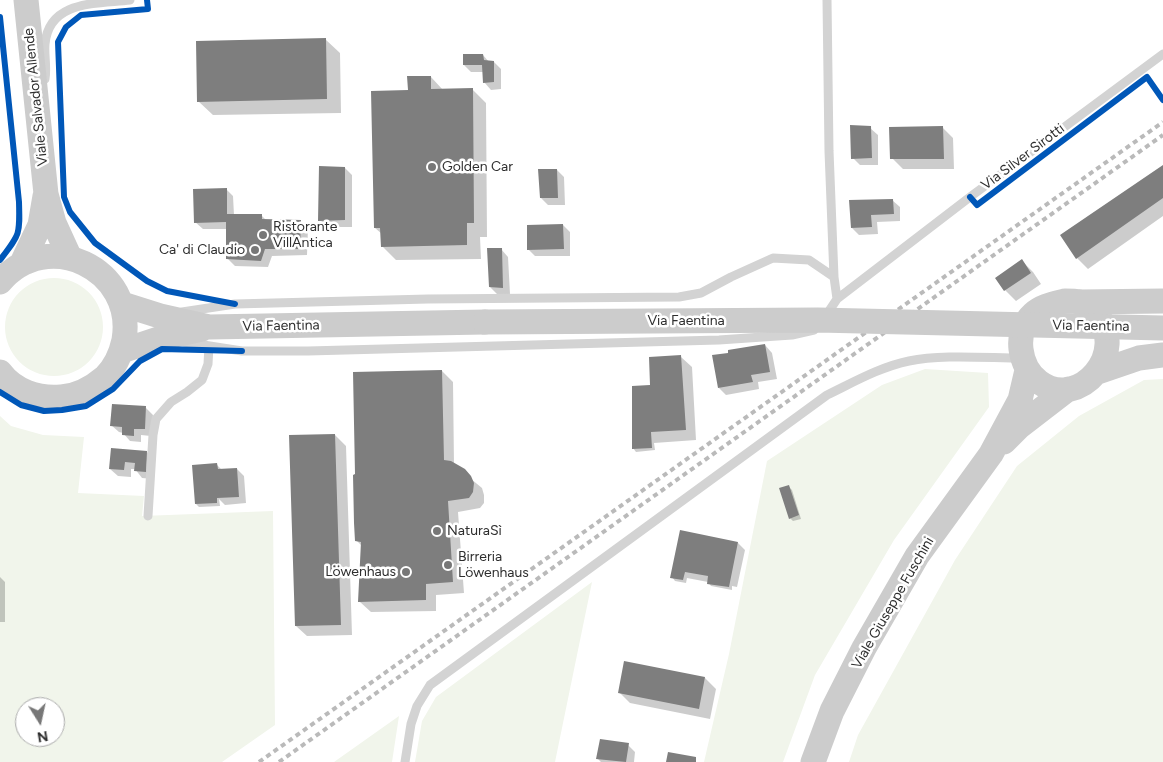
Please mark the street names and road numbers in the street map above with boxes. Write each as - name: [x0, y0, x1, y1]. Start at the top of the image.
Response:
- street label: Viale Salvador Allende: [20, 27, 52, 167]
- street label: Via Silver Sirotti: [978, 120, 1068, 194]
- street label: Via Faentina: [647, 313, 725, 329]
- street label: Via Faentina: [242, 317, 320, 335]
- street label: Via Faentina: [1052, 317, 1130, 335]
- street label: Viale Giuseppe Fuschini: [848, 534, 938, 672]

